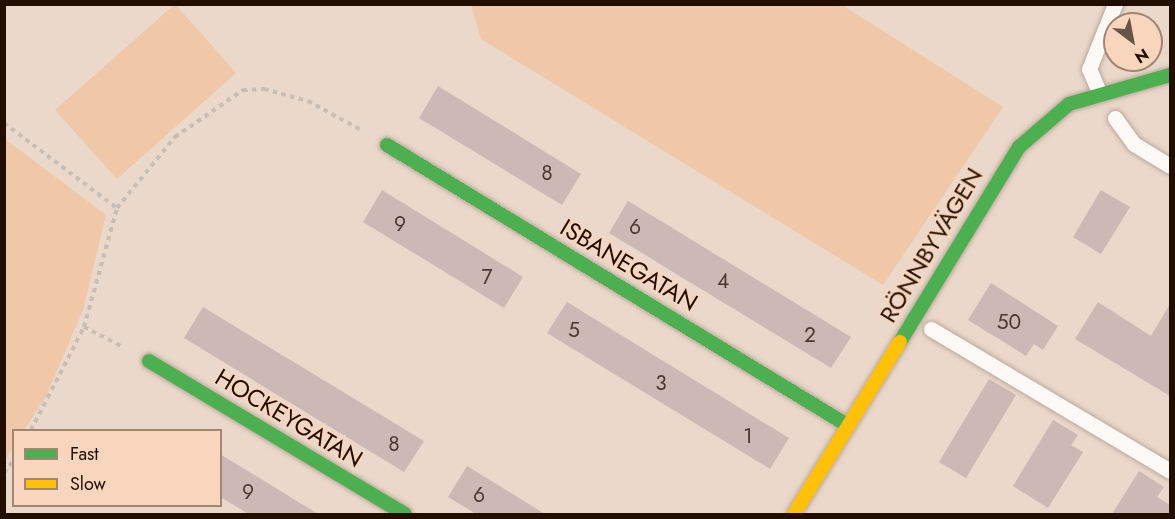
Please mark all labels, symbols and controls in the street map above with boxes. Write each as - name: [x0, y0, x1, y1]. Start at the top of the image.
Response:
- north arrow: [1103, 12, 1163, 72]
- text: N: [1130, 43, 1153, 69]
- house number: 8: [541, 160, 553, 186]
- street label: RÖNNBYVÄGEN: [873, 162, 989, 328]
- house number: 9: [394, 211, 406, 237]
- street label: ISBANEGATAN: [555, 213, 703, 317]
- house number: 6: [629, 214, 641, 240]
- house number: 7: [481, 264, 493, 290]
- house number: 4: [717, 268, 729, 294]
- house number: 50: [997, 309, 1021, 335]
- house number: 5: [568, 317, 580, 343]
- house number: 2: [804, 322, 816, 348]
- street label: HOCKEYGATAN: [210, 363, 368, 473]
- house number: 3: [655, 370, 667, 396]
- house number: 1: [743, 423, 753, 449]
- legend: [12, 429, 222, 507]
- house number: 8: [388, 431, 400, 457]
- text: Fast: [70, 441, 99, 467]
- text: Slow: [70, 471, 106, 497]
- house number: 9: [242, 479, 254, 505]
- house number: 6: [473, 482, 485, 508]

